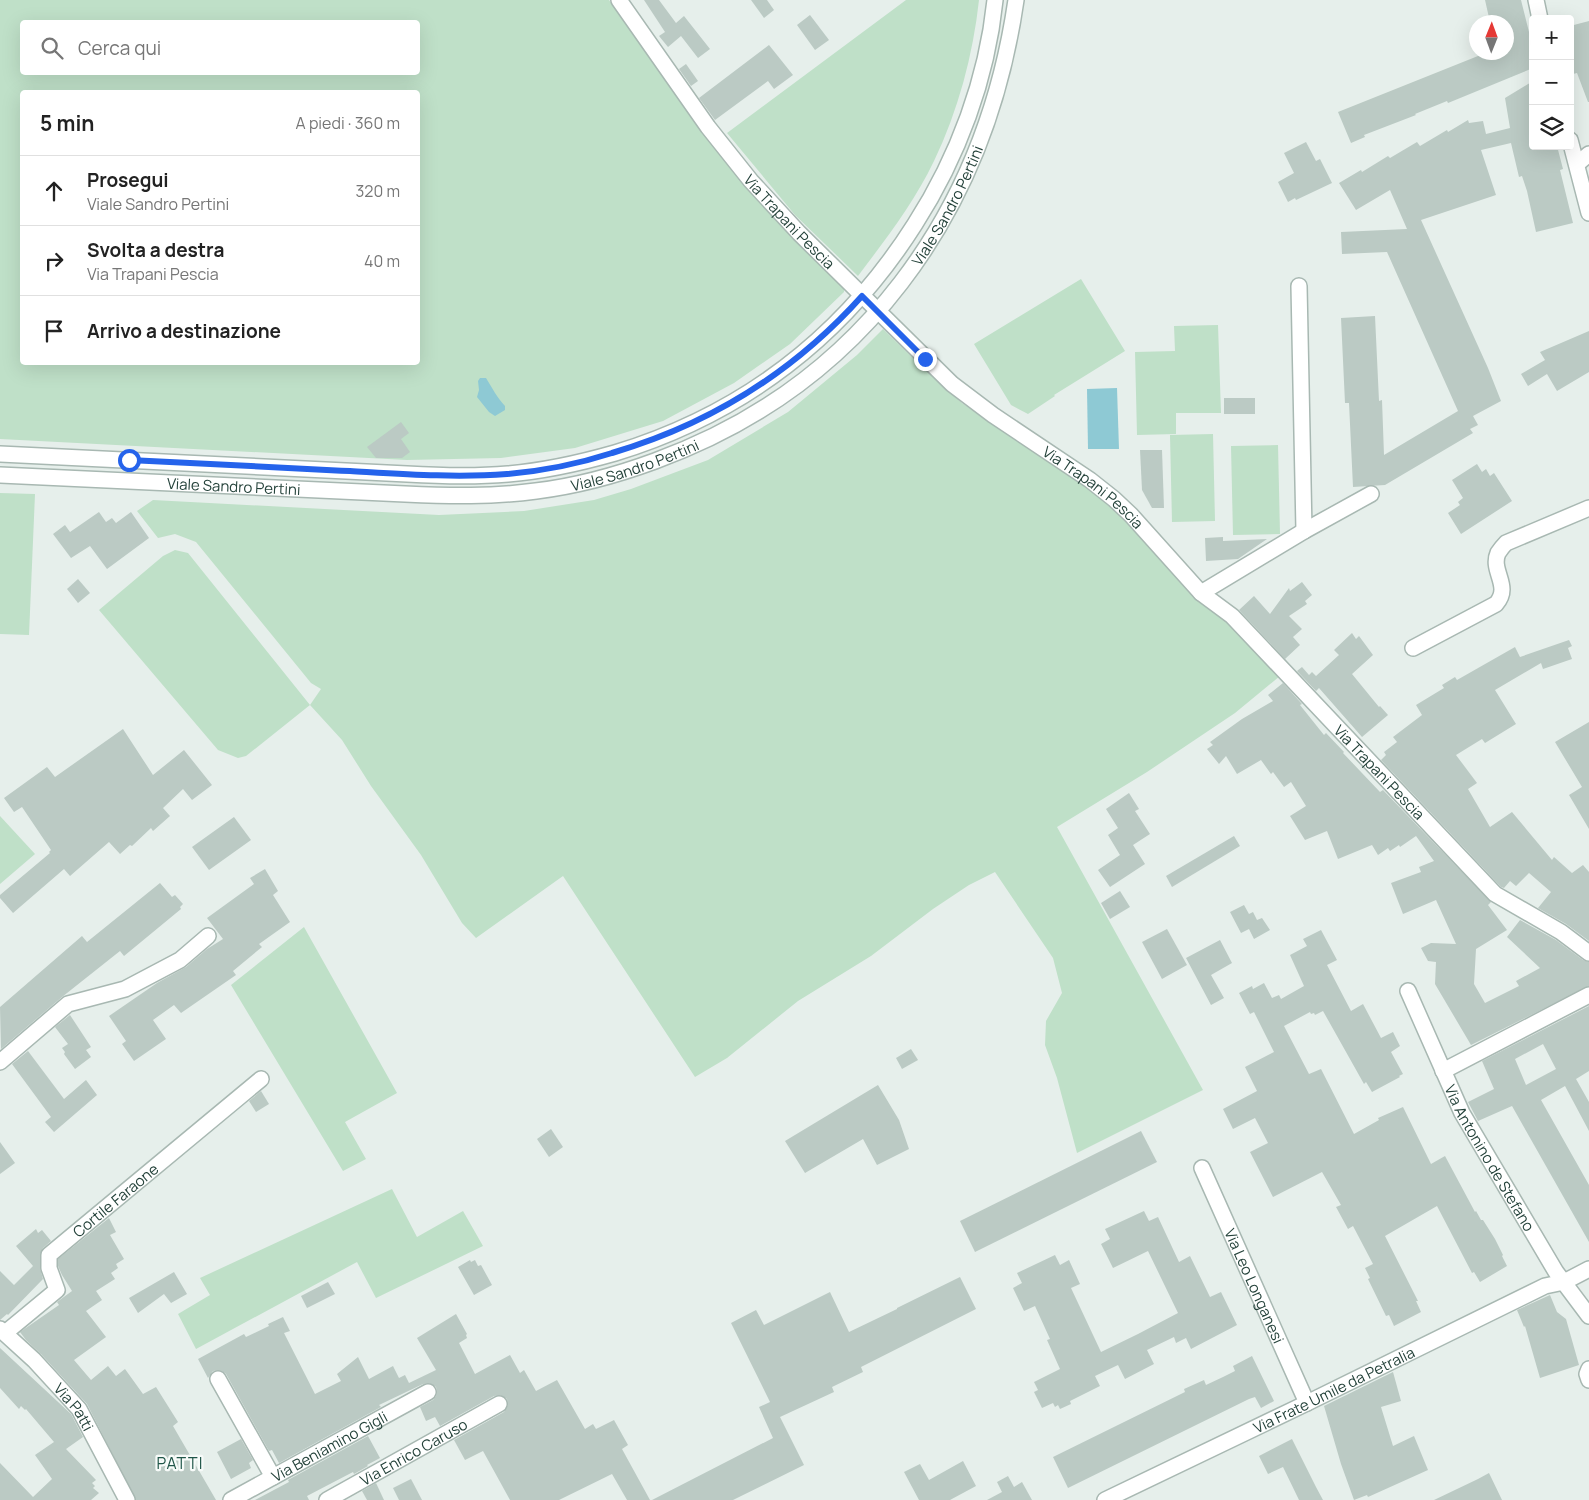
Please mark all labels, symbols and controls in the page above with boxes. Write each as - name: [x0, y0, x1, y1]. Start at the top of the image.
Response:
- north arrow: [1469, 15, 1514, 60]
- map controls: [1529, 15, 1574, 150]
- button: +: [1529, 15, 1574, 60]
- search box: [20, 20, 420, 75]
- icon: search: [38, 34, 66, 62]
- text: Cerca qui: [78, 35, 161, 61]
- button: −: [1529, 60, 1574, 105]
- button: layers: [1529, 105, 1574, 150]
- text: 5 min: [40, 109, 94, 137]
- text: A piedi · 360 m: [296, 112, 400, 134]
- street label: Viale Sandro Pertini: [906, 142, 988, 270]
- text: Prosegui: [87, 167, 169, 193]
- street label: Via Trapani Pescia: [739, 170, 840, 273]
- icon: ahead: [40, 177, 68, 205]
- text: 320 m: [356, 180, 400, 202]
- text: Viale Sandro Pertini: [87, 193, 229, 215]
- text: Svolta a destra: [87, 237, 224, 263]
- icon: right: [40, 247, 68, 275]
- text: 40 m: [364, 250, 400, 272]
- text: Via Trapani Pescia: [87, 263, 219, 285]
- icon: arrive: [40, 317, 68, 345]
- text: Arrivo a destinazione: [87, 318, 281, 344]
- route end: [914, 348, 937, 371]
- street label: Viale Sandro Pertini: [569, 434, 702, 496]
- street label: Via Trapani Pescia: [1039, 441, 1149, 533]
- route start: [118, 449, 141, 472]
- street label: Viale Sandro Pertini: [167, 472, 301, 500]
- street label: Via Trapani Pescia: [1329, 720, 1430, 824]
- street label: Via Antonino de Stefano: [1440, 1081, 1540, 1235]
- street label: Cortile Faraone: [68, 1158, 163, 1242]
- street label: Via Leo Longanesi: [1220, 1225, 1289, 1347]
- street label: Via Frate Umile da Petralia: [1250, 1341, 1418, 1438]
- street label: Via Patti: [49, 1378, 99, 1434]
- street label: Via Beniamino Gigli: [268, 1406, 391, 1486]
- street label: Via Enrico Caruso: [356, 1413, 471, 1490]
- district label: PATTI: [157, 1452, 203, 1474]

